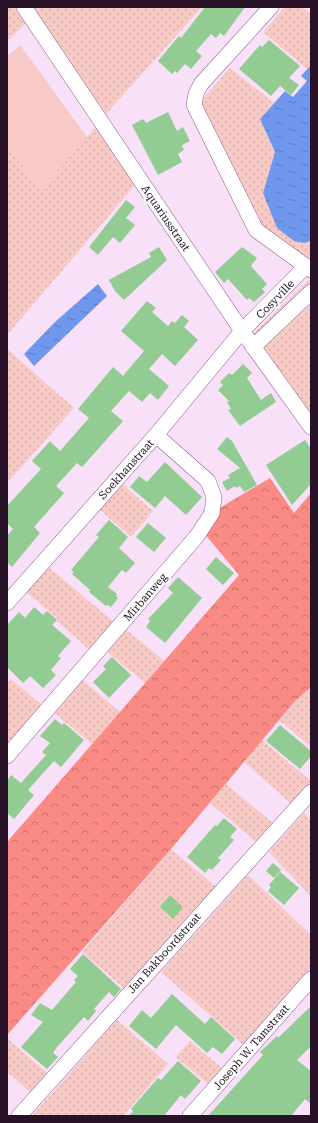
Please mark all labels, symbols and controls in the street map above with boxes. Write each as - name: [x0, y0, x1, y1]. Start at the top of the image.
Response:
- street label: Aquariusstraat: [139, 183, 193, 254]
- street label: Cosyville: [254, 277, 297, 322]
- street label: Soekhanstraat: [96, 437, 157, 502]
- street label: Mirbanweg: [121, 570, 170, 624]
- street label: Jan Bakboordstraat: [125, 911, 204, 996]
- street label: Joseph W. Tamstraat: [211, 1002, 292, 1093]

